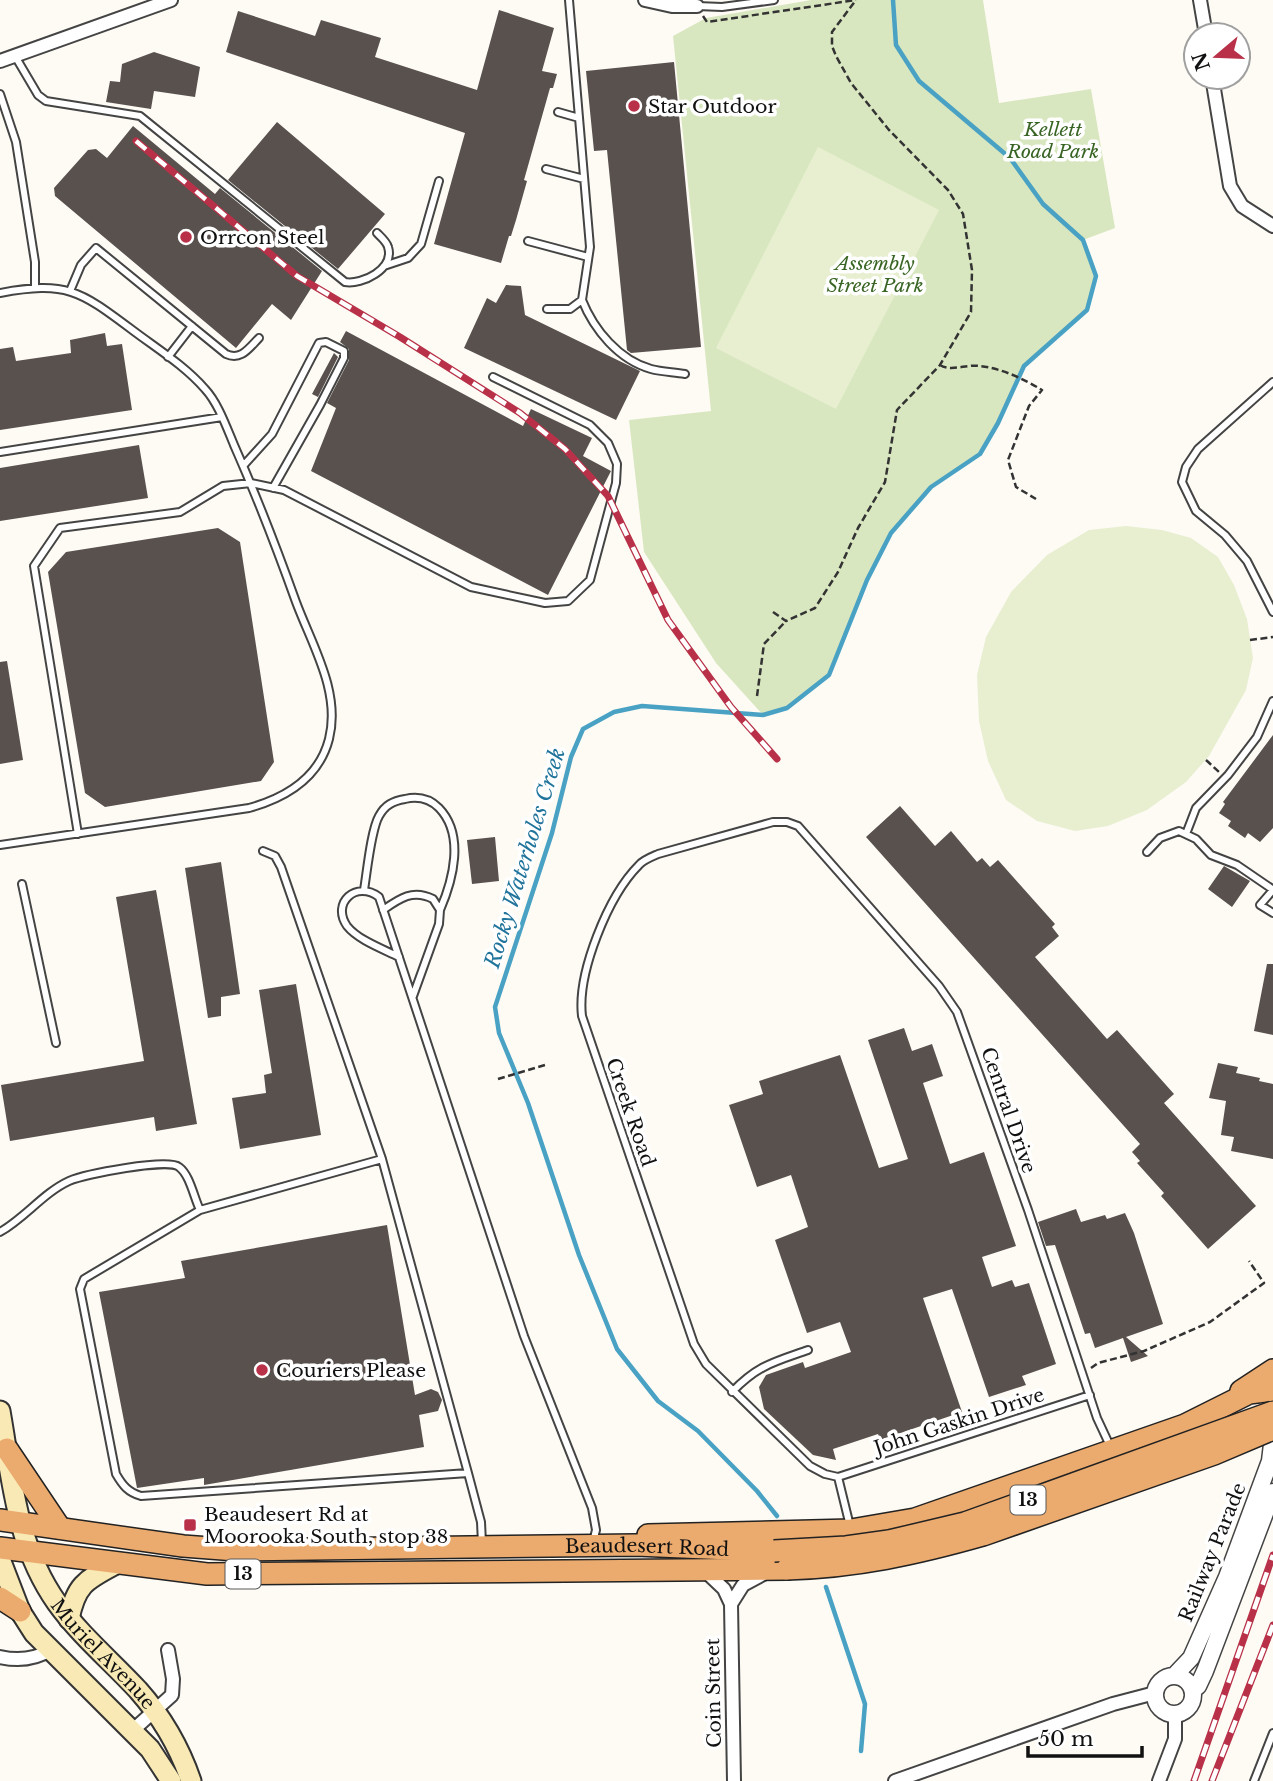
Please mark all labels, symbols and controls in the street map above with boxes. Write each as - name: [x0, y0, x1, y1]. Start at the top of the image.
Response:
- north arrow: [1182, 21, 1252, 91]
- text: N: [1188, 49, 1215, 74]
- place label: Star Outdoor: [648, 95, 777, 118]
- marker: Star Outdoor: [626, 98, 642, 114]
- park label: Kellett Road Park: [1006, 118, 1099, 163]
- place label: Orrcon Steel: [200, 226, 324, 249]
- marker: Orrcon Steel: [178, 229, 194, 245]
- park label: Assembly Street Park: [826, 252, 924, 297]
- water label: Rocky Waterholes Creek: [479, 745, 571, 972]
- street label: Central Drive: [976, 1044, 1041, 1176]
- street label: Creek Road: [601, 1055, 660, 1170]
- place label: Couriers Please: [276, 1359, 426, 1382]
- marker: Couriers Please: [254, 1362, 270, 1378]
- street label: John Gaskin Drive: [868, 1383, 1047, 1461]
- street label: Railway Parade: [1174, 1479, 1251, 1625]
- road number: 13: [1010, 1485, 1046, 1514]
- place label: Beaudesert Rd at Moorooka South, stop 38: [204, 1503, 448, 1548]
- marker: Beaudesert Rd at Moorooka South, stop 38: [182, 1517, 198, 1533]
- street label: Beaudesert Road: [565, 1534, 730, 1561]
- road number: 13: [226, 1560, 260, 1588]
- street label: Muriel Avenue: [46, 1594, 160, 1714]
- street label: Coin Street: [701, 1637, 726, 1748]
- scale bar: [1028, 1714, 1142, 1758]
- text: 50 m: [1038, 1726, 1094, 1752]

